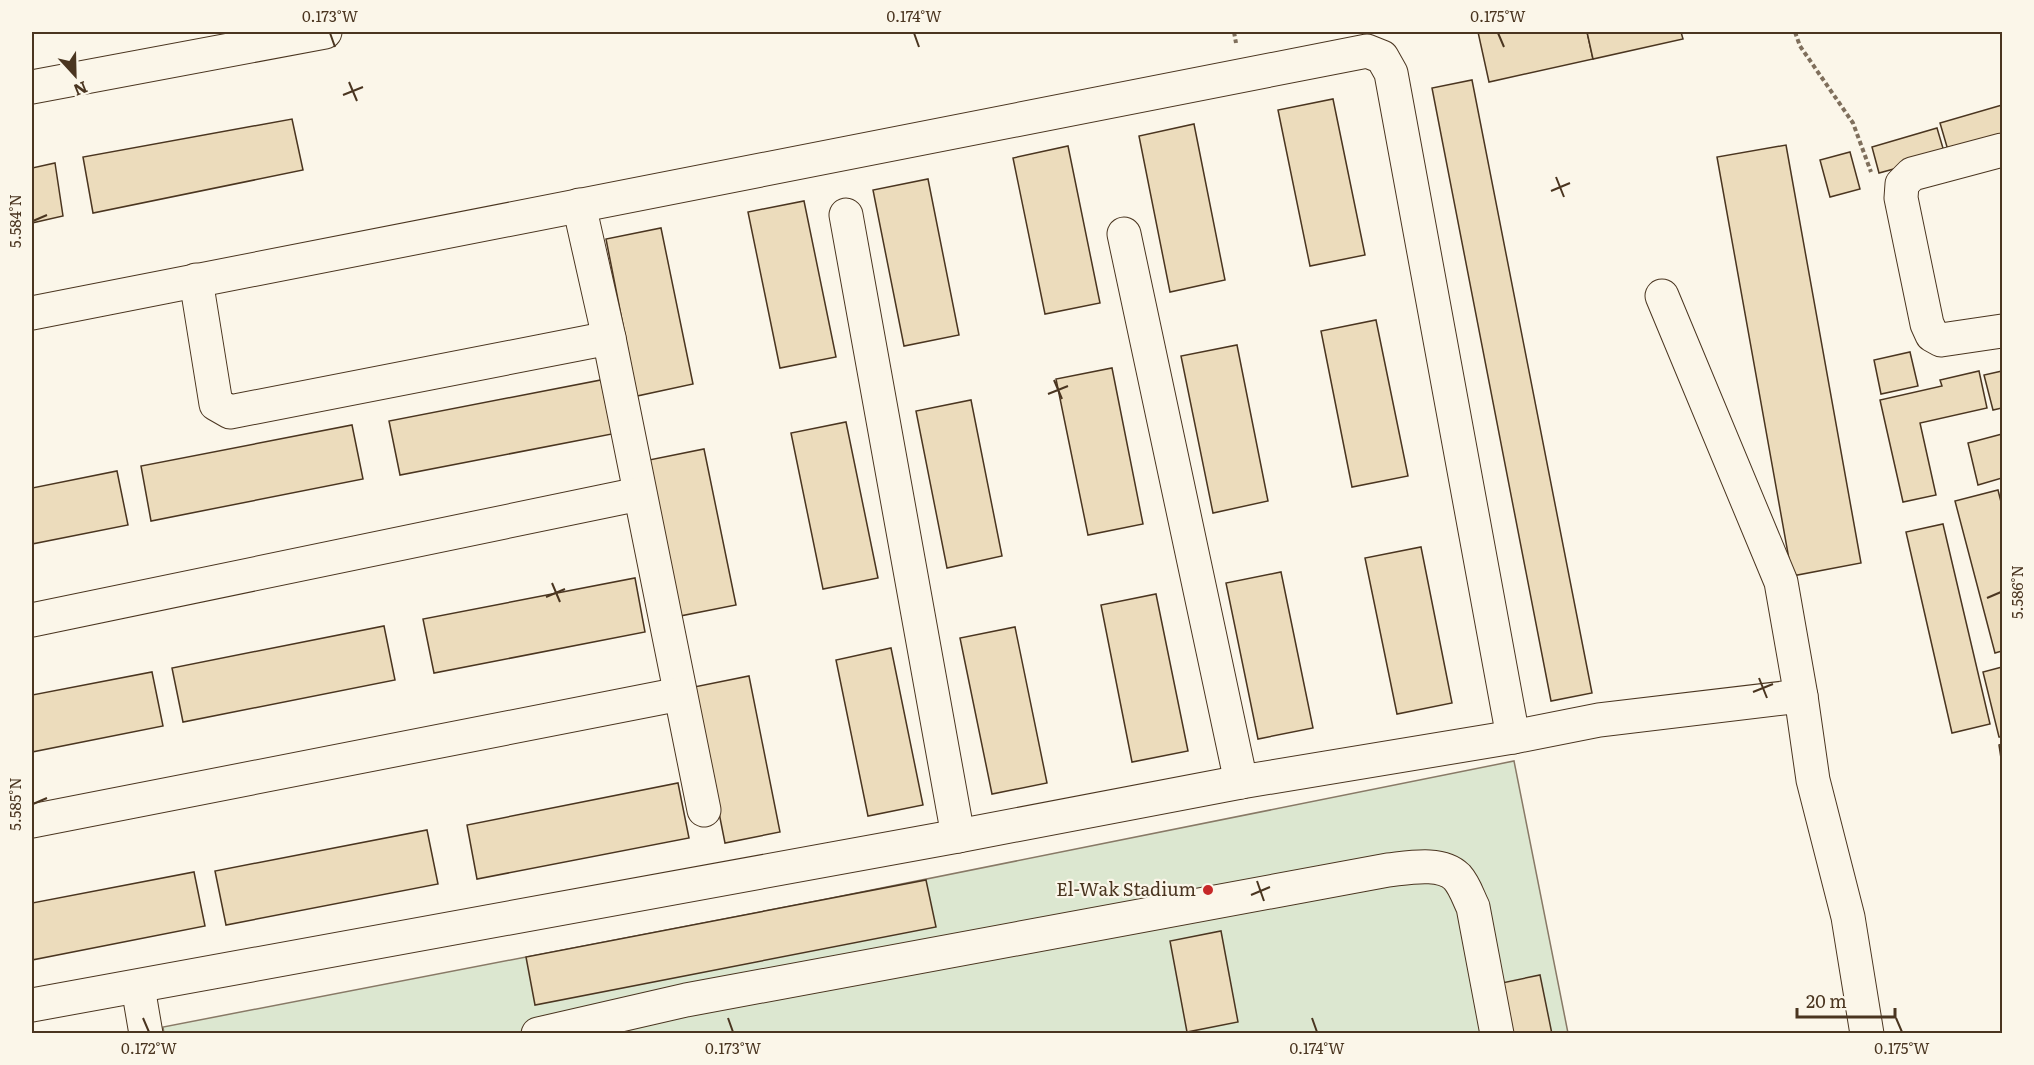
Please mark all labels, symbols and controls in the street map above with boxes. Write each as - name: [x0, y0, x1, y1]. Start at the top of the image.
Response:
- text: 0.173°W: [302, 4, 359, 27]
- text: 0.174°W: [886, 4, 942, 27]
- text: 0.175°W: [1470, 4, 1526, 27]
- north arrow: [45, 45, 105, 105]
- text: N: [70, 76, 92, 103]
- text: 5.584°N: [3, 194, 26, 248]
- text: 5.586°N: [2005, 565, 2028, 619]
- text: 5.585°N: [3, 777, 26, 831]
- place label: El-Wak Stadium: [1056, 875, 1196, 902]
- marker: El-Wak Stadium: [1201, 883, 1215, 897]
- scale bar: [1797, 981, 1894, 1019]
- text: 20 m: [1806, 987, 1847, 1014]
- text: 0.172°W: [121, 1036, 178, 1059]
- text: 0.173°W: [705, 1036, 762, 1059]
- text: 0.174°W: [1289, 1036, 1345, 1059]
- text: 0.175°W: [1874, 1036, 1930, 1059]

